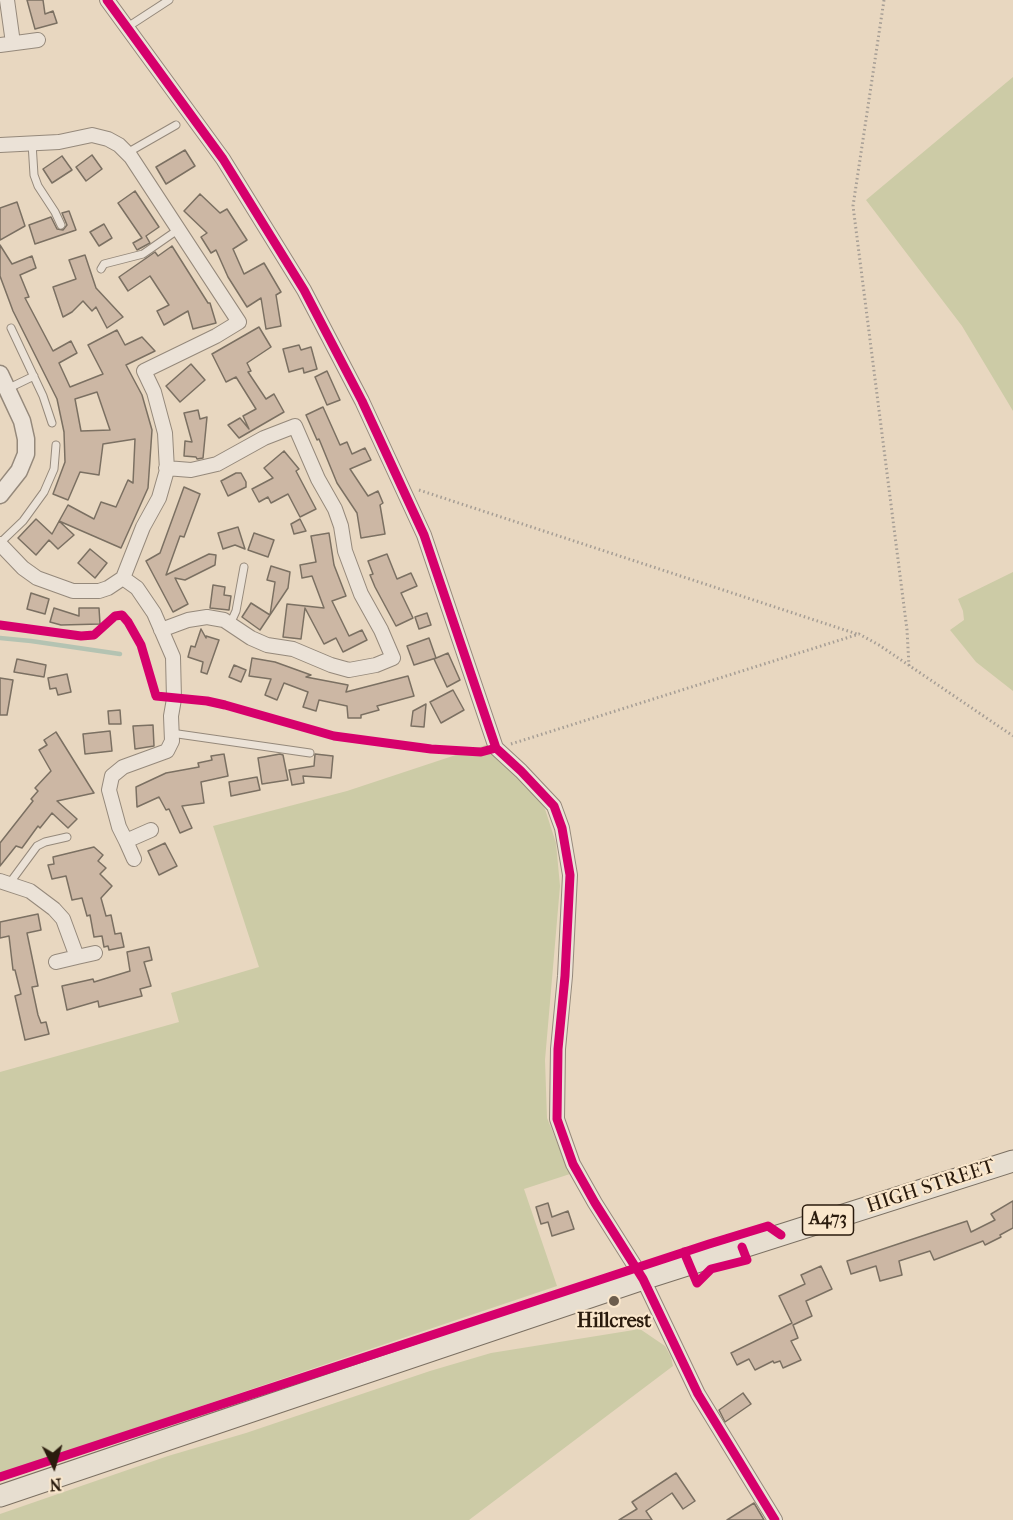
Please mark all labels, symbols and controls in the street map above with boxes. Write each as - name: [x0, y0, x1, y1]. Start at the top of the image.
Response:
- street label: HIGH STREET: [864, 1155, 998, 1219]
- road number: A473: [802, 1205, 854, 1235]
- marker: Hillcrest: [607, 1294, 621, 1308]
- place label: Hillcrest: [577, 1310, 651, 1334]
- north arrow: [24, 1436, 84, 1496]
- text: N: [49, 1474, 62, 1494]

